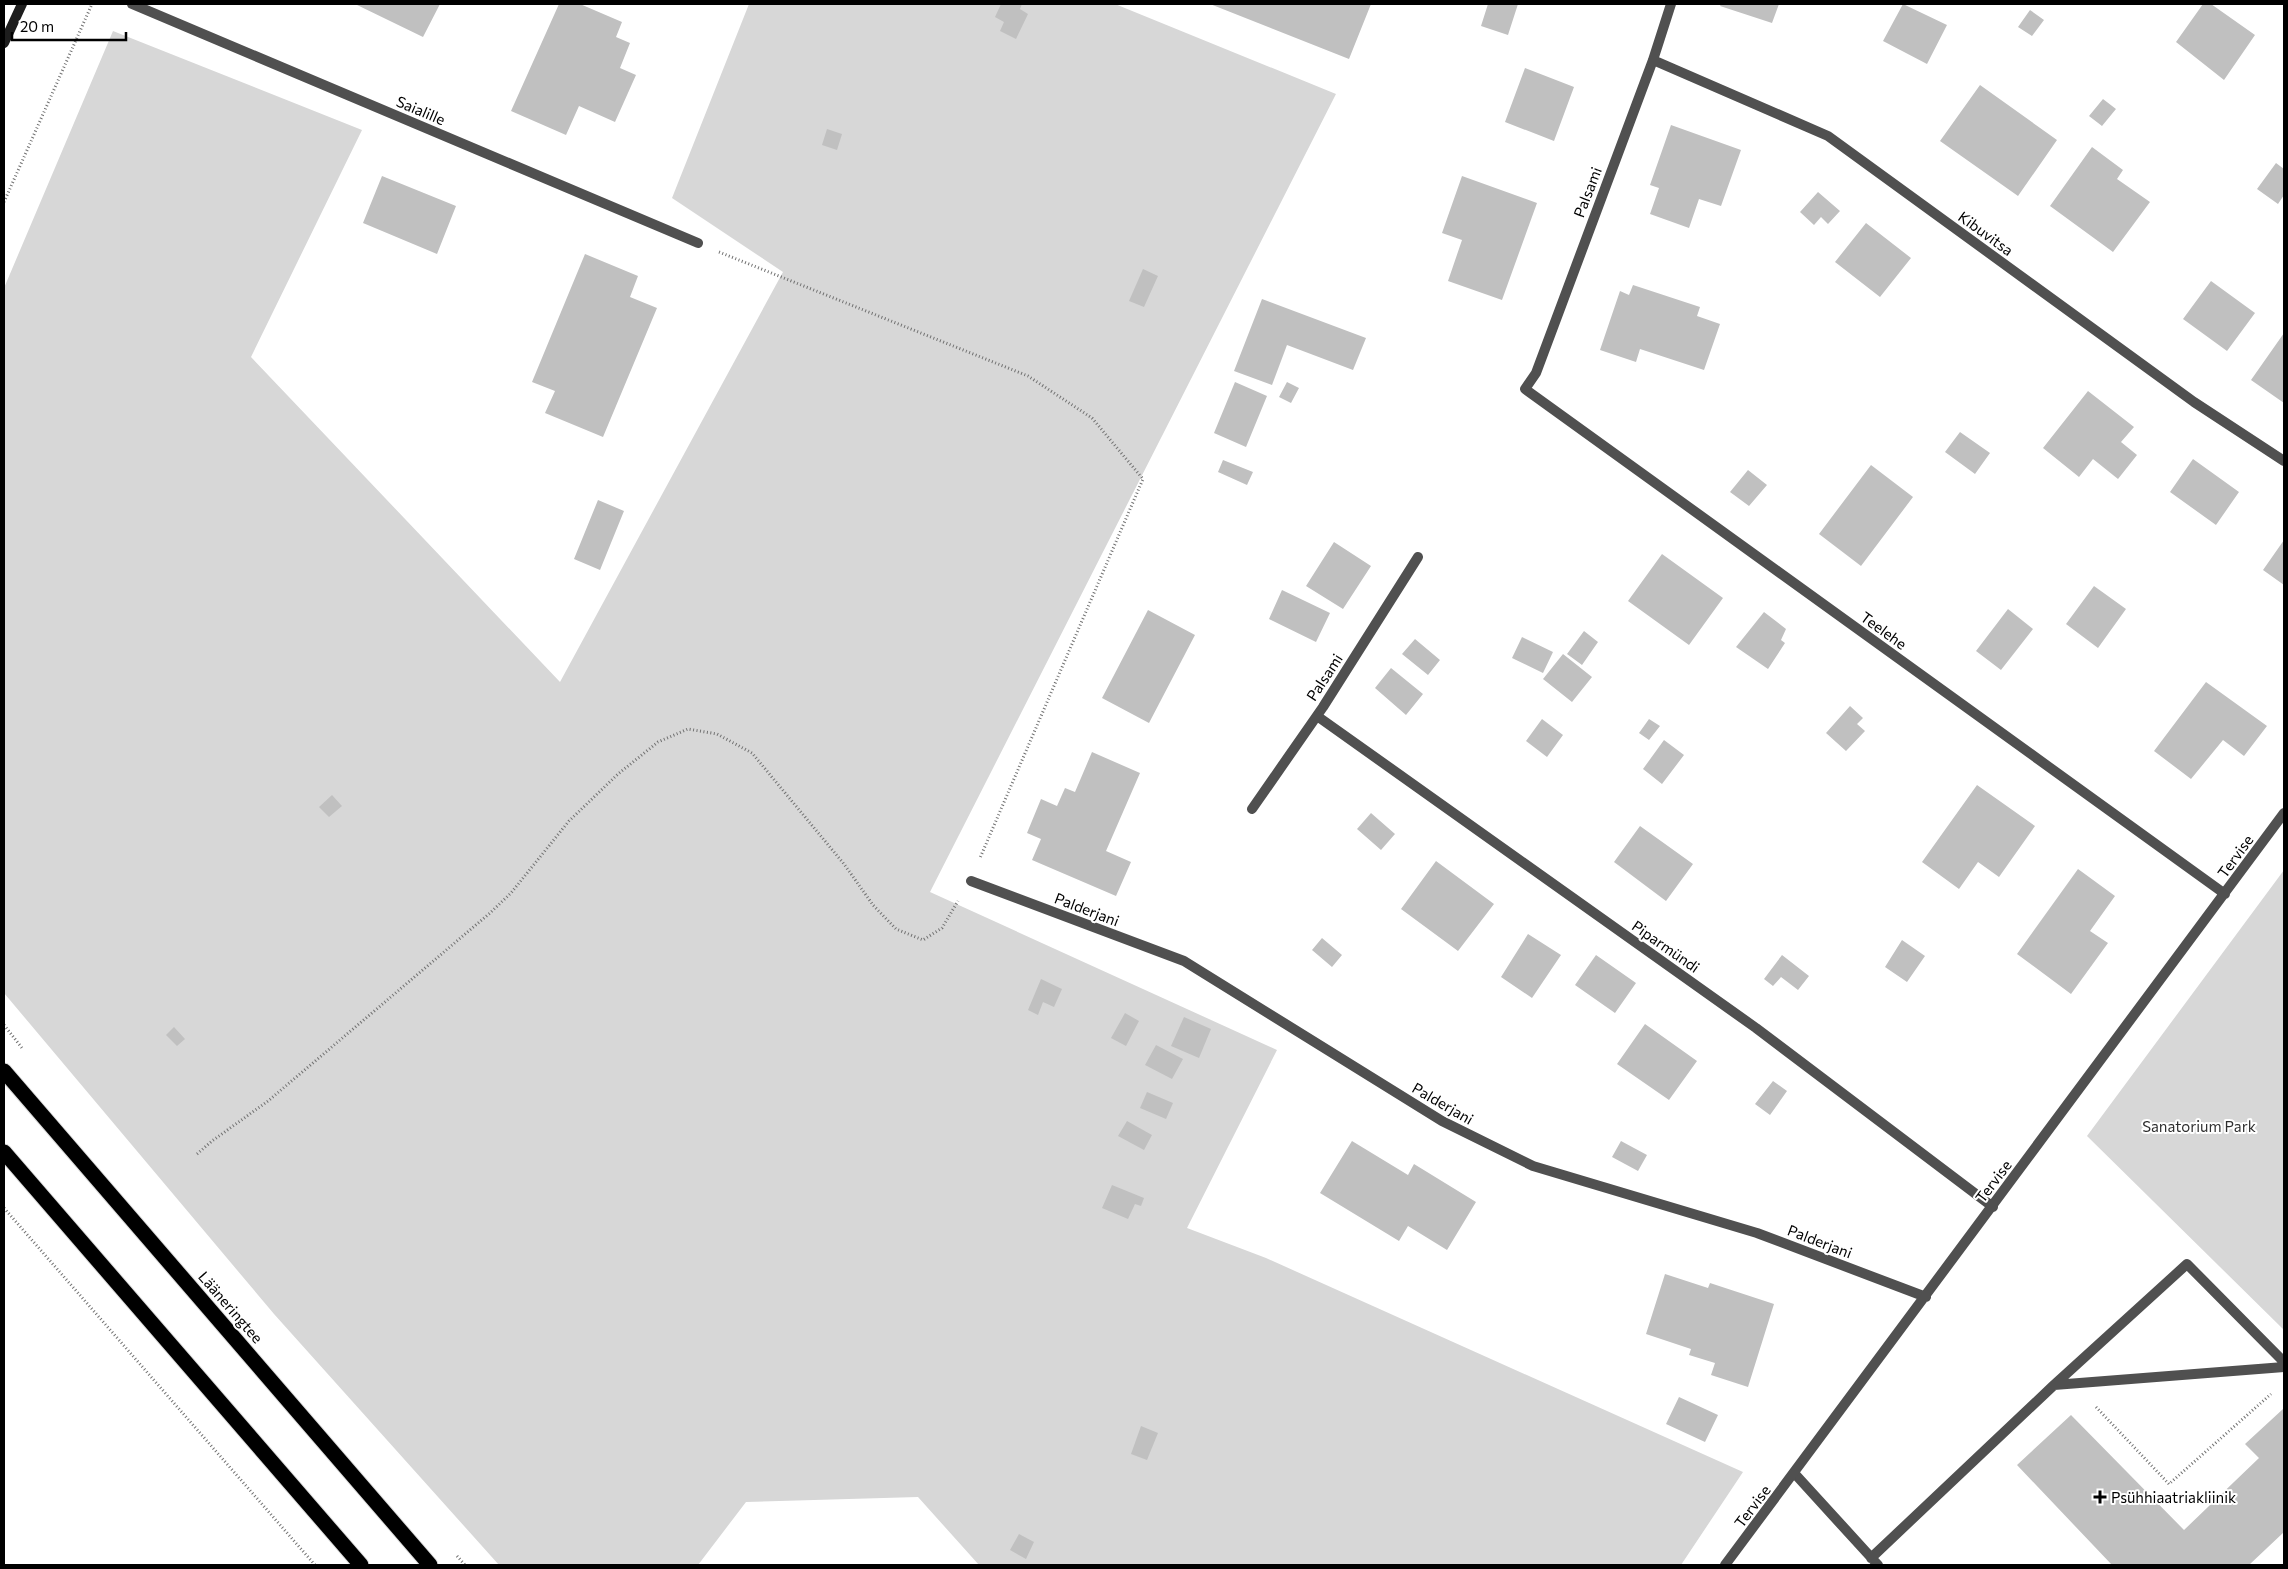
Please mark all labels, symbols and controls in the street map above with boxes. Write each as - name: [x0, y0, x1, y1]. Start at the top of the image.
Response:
- scale bar: [12, 10, 126, 42]
- text: 20 m: [20, 17, 54, 35]
- street label: Saialille: [394, 92, 448, 128]
- street label: Palsami: [1569, 164, 1605, 220]
- street label: Kibuvitsa: [1955, 207, 2017, 259]
- street label: Teelehe: [1857, 607, 1911, 653]
- street label: Palsami: [1302, 650, 1346, 704]
- street label: Tervise: [2213, 831, 2257, 881]
- street label: Palderjani: [1052, 888, 1122, 930]
- street label: Piparmündi: [1629, 916, 1703, 976]
- street label: Palderjani: [1409, 1078, 1477, 1128]
- park label: Sanatorium Park: [2142, 1117, 2256, 1135]
- street label: Tervise: [1971, 1156, 2015, 1206]
- street label: Palderjani: [1785, 1220, 1855, 1262]
- street label: Lääneringtee: [195, 1267, 267, 1347]
- street label: Tervise: [1730, 1481, 1774, 1531]
- place label: Psühhiaatriakliinik: [2111, 1488, 2236, 1506]
- marker: Psühhiaatriakliinik: [2093, 1490, 2107, 1504]

